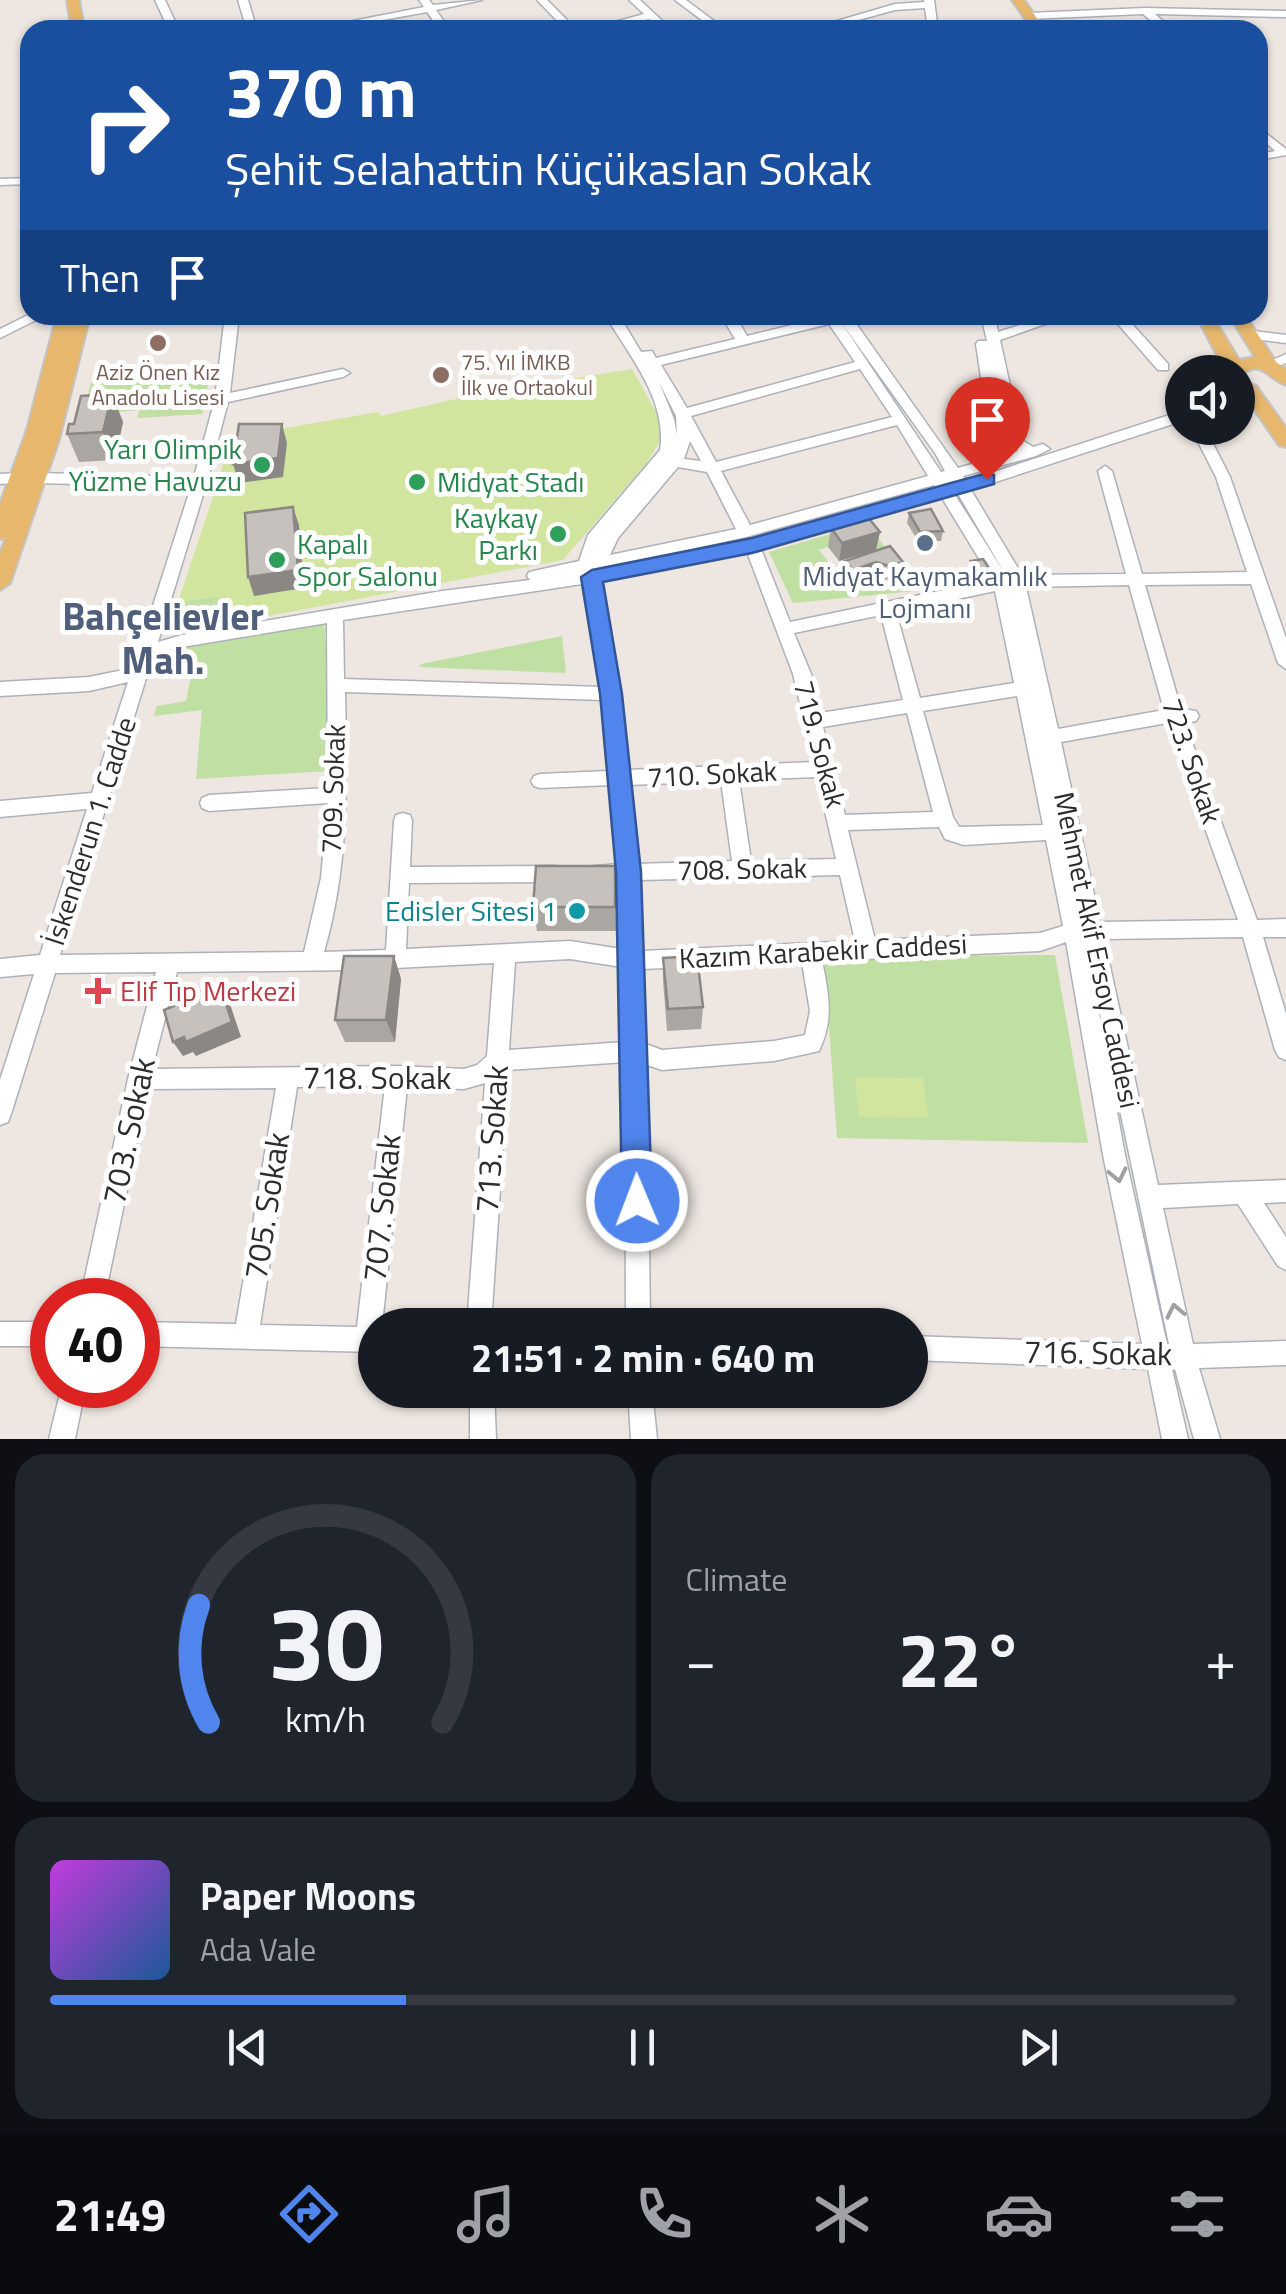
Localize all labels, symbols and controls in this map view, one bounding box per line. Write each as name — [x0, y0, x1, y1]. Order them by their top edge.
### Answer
text: 370 m — [225, 38, 417, 144]
icon: right — [60, 60, 190, 190]
text: Şehit Selahattin Küçükaslan Sokak — [225, 134, 872, 202]
text: Then — [60, 249, 140, 307]
icon: arrive — [160, 250, 215, 305]
marker: Aziz Önen Kız Anadolu Lisesi — [147, 332, 169, 354]
place label: 75. Yıl İMKB İlk ve Ortaokul — [461, 345, 593, 404]
place label: Aziz Önen Kız Anadolu Lisesi — [92, 355, 224, 414]
map controls — [1165, 355, 1255, 445]
button: sound — [1165, 355, 1255, 445]
marker: 75. Yıl İMKB İlk ve Ortaokul — [430, 364, 452, 386]
pin — [945, 377, 1030, 480]
icon: arrive — [960, 392, 1015, 447]
place label: Yarı Olimpik Yüzme Havuzu — [69, 427, 242, 502]
marker: Yarı Olimpik Yüzme Havuzu — [251, 454, 273, 476]
place label: Midyat Stadı — [437, 460, 584, 503]
marker: Midyat Stadı — [406, 471, 428, 493]
place label: Kaykay Parkı — [454, 496, 538, 571]
place label: Kapalı Spor Salonu — [297, 522, 438, 597]
marker: Kaykay Parkı — [547, 523, 569, 545]
marker: Midyat Kaymakamlık Lojmanı — [914, 532, 936, 554]
marker: Kapalı Spor Salonu — [266, 549, 288, 571]
place label: Midyat Kaymakamlık Lojmanı — [802, 554, 1048, 629]
district label: Bahçelievler Mah. — [62, 587, 264, 689]
street label: 719. Sokak — [783, 676, 858, 812]
street label: 723. Sokak — [1151, 692, 1234, 829]
street label: İskenderun 1. Cadde — [32, 711, 147, 951]
street label: 709. Sokak — [309, 723, 356, 855]
street label: 710. Sokak — [646, 749, 778, 798]
street label: Mehmet Akif Ersoy Caddesi — [1043, 788, 1152, 1112]
street label: 708. Sokak — [677, 846, 807, 891]
place label: Edisler Sitesi 1 — [385, 889, 557, 932]
marker: Edisler Sitesi 1 — [566, 900, 588, 922]
street label: Kazım Karabekir Caddesi — [678, 921, 968, 980]
place label: Elif Tıp Merkezi — [120, 969, 296, 1012]
marker: Elif Tıp Merkezi — [85, 978, 111, 1004]
street label: 703. Sokak — [89, 1053, 167, 1208]
street label: 718. Sokak — [303, 1053, 451, 1101]
street label: 713. Sokak — [462, 1063, 520, 1215]
street label: 705. Sokak — [231, 1129, 301, 1283]
street label: 707. Sokak — [349, 1132, 413, 1284]
position arrow — [585, 1149, 689, 1253]
one-way arrow — [1106, 1167, 1127, 1184]
speed limit sign: 40 — [30, 1278, 160, 1408]
one-way arrow — [1165, 1302, 1186, 1319]
street label: 716. Sokak — [1023, 1327, 1173, 1377]
text: 21:51 · 2 min · 640 m — [471, 1329, 815, 1387]
text: Climate — [686, 1555, 787, 1603]
text: 30 — [267, 1562, 383, 1720]
text: 22° — [898, 1602, 1024, 1716]
text: − — [686, 1618, 716, 1701]
text: + — [1205, 1618, 1236, 1701]
text: km/h — [285, 1691, 366, 1746]
text: Paper Moons — [200, 1867, 416, 1925]
text: Ada Vale — [200, 1925, 316, 1973]
icon: previous — [220, 2020, 275, 2075]
icon: pause — [615, 2020, 670, 2075]
icon: next — [1011, 2020, 1066, 2075]
icon: directions — [274, 2179, 344, 2249]
icon: music — [451, 2179, 521, 2249]
icon: phone — [629, 2179, 699, 2249]
icon: climate — [807, 2179, 877, 2249]
icon: car — [984, 2179, 1054, 2249]
icon: filters — [1162, 2179, 1232, 2249]
text: 21:49 — [54, 2180, 166, 2248]

